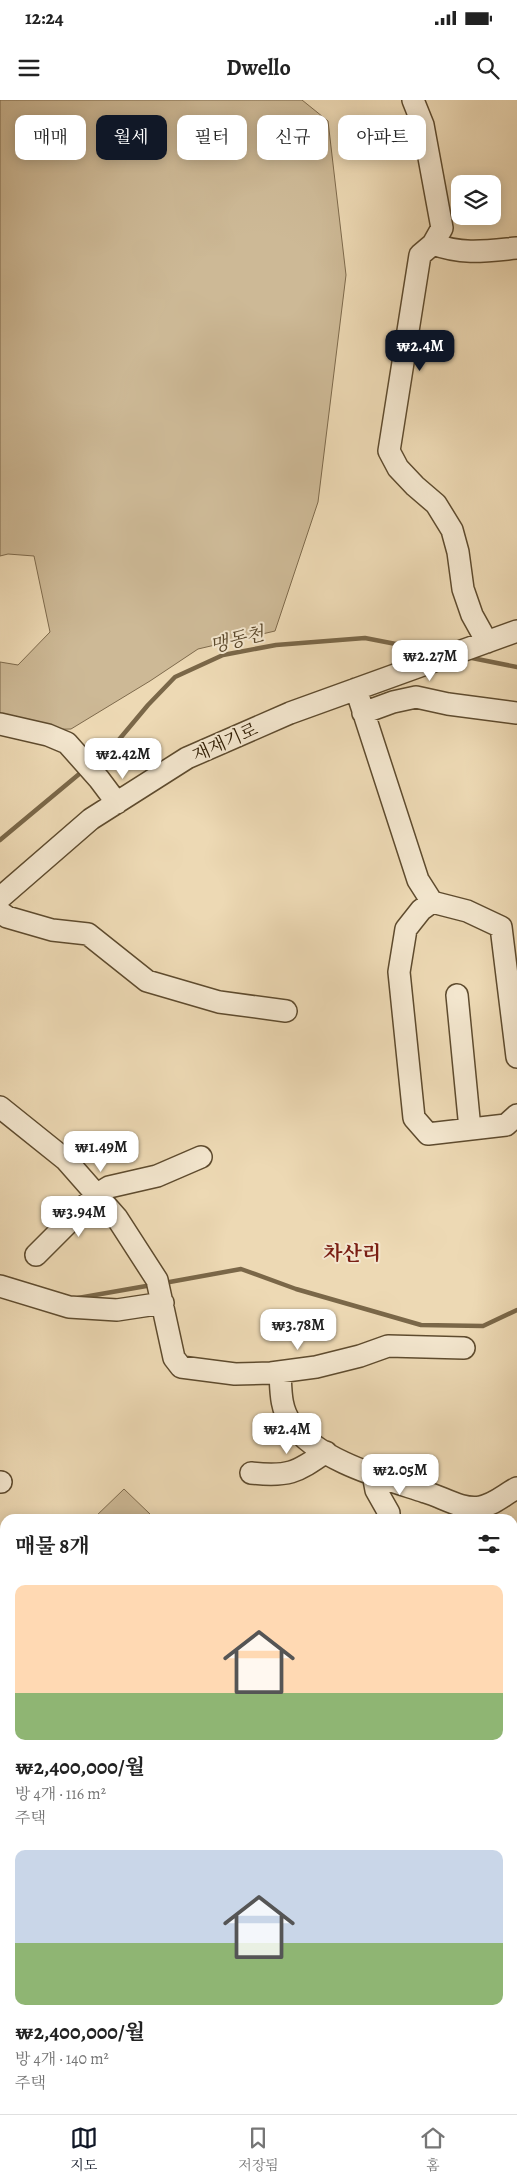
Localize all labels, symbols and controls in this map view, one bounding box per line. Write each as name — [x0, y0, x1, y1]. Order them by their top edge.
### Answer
text: 12:24 — [25, 5, 64, 31]
text: Dwello — [226, 53, 291, 83]
icon: menu — [15, 54, 43, 82]
icon: search — [474, 54, 502, 82]
chip: 매매 — [15, 115, 86, 160]
chip: 월세 — [96, 115, 167, 160]
chip: 필터 — [177, 115, 247, 160]
chip: 신규 — [257, 115, 328, 160]
chip: 아파트 — [338, 115, 426, 160]
map controls — [451, 175, 501, 225]
button: layers — [451, 175, 501, 225]
pin: ₩2.4M — [385, 330, 455, 372]
text: ₩2.4M — [396, 335, 444, 357]
water label: 맹동천 — [207, 620, 269, 659]
pin: ₩2.27M — [389, 640, 471, 682]
text: ₩2.27M — [403, 645, 457, 667]
street label: 재재기로 — [188, 717, 262, 767]
pin: ₩2.42M — [82, 738, 164, 780]
text: ₩2.42M — [95, 743, 151, 765]
pin: ₩1.49M — [60, 1130, 142, 1173]
text: ₩1.49M — [75, 1136, 127, 1158]
pin: ₩3.94M — [38, 1196, 120, 1238]
text: ₩3.94M — [52, 1201, 106, 1223]
district label: 차산리 — [323, 1240, 381, 1267]
pin: ₩3.78M — [257, 1308, 339, 1351]
text: ₩3.78M — [271, 1314, 325, 1336]
pin: ₩2.4M — [252, 1412, 322, 1455]
text: ₩2.4M — [263, 1418, 311, 1440]
pin: ₩2.05M — [359, 1454, 441, 1496]
text: ₩2.05M — [373, 1459, 427, 1481]
icon: filters — [475, 1530, 503, 1558]
text: 매물 8개 — [15, 1532, 90, 1560]
icon: home — [214, 1617, 304, 1707]
text: ₩2,400,000/월 — [15, 1753, 145, 1781]
text: 방 4개 · 116 m² — [15, 1783, 106, 1805]
text: 주택 — [15, 1807, 46, 1829]
icon: home — [214, 1882, 304, 1972]
text: ₩2,400,000/월 — [15, 2018, 145, 2046]
text: 방 4개 · 140 m² — [15, 2048, 109, 2070]
text: 주택 — [15, 2072, 46, 2094]
tab: 지도 — [70, 2124, 98, 2175]
tab: 저장됨 — [238, 2124, 279, 2175]
tab: 홈 — [419, 2124, 447, 2175]

